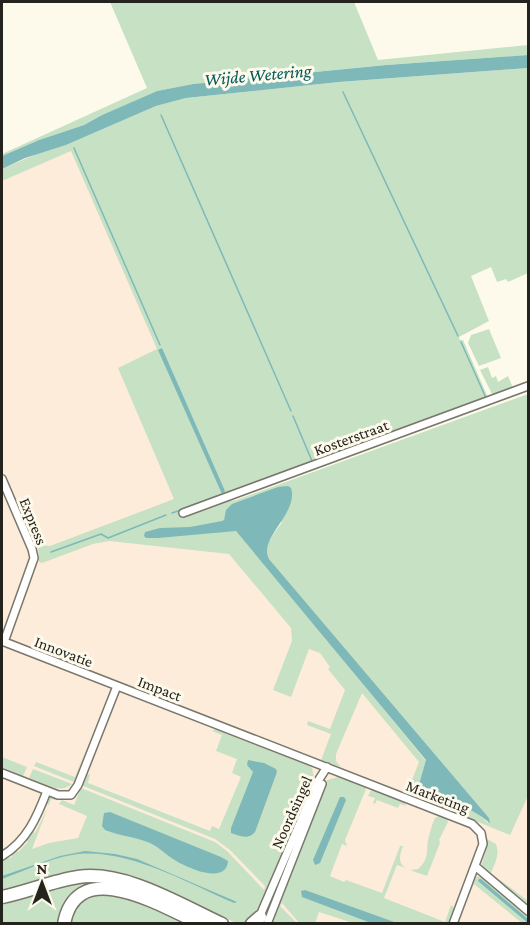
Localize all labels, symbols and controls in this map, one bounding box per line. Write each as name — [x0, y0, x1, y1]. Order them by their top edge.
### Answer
water label: Wijde Wetering — [204, 60, 313, 91]
street label: Kosterstraat — [312, 416, 391, 459]
street label: Express — [16, 495, 51, 548]
street label: Innovatie — [32, 633, 95, 670]
street label: Impact — [135, 672, 185, 706]
street label: Noordsingel — [268, 773, 316, 852]
street label: Marketing — [403, 777, 472, 817]
north arrow — [12, 853, 72, 913]
text: N — [37, 860, 48, 877]

